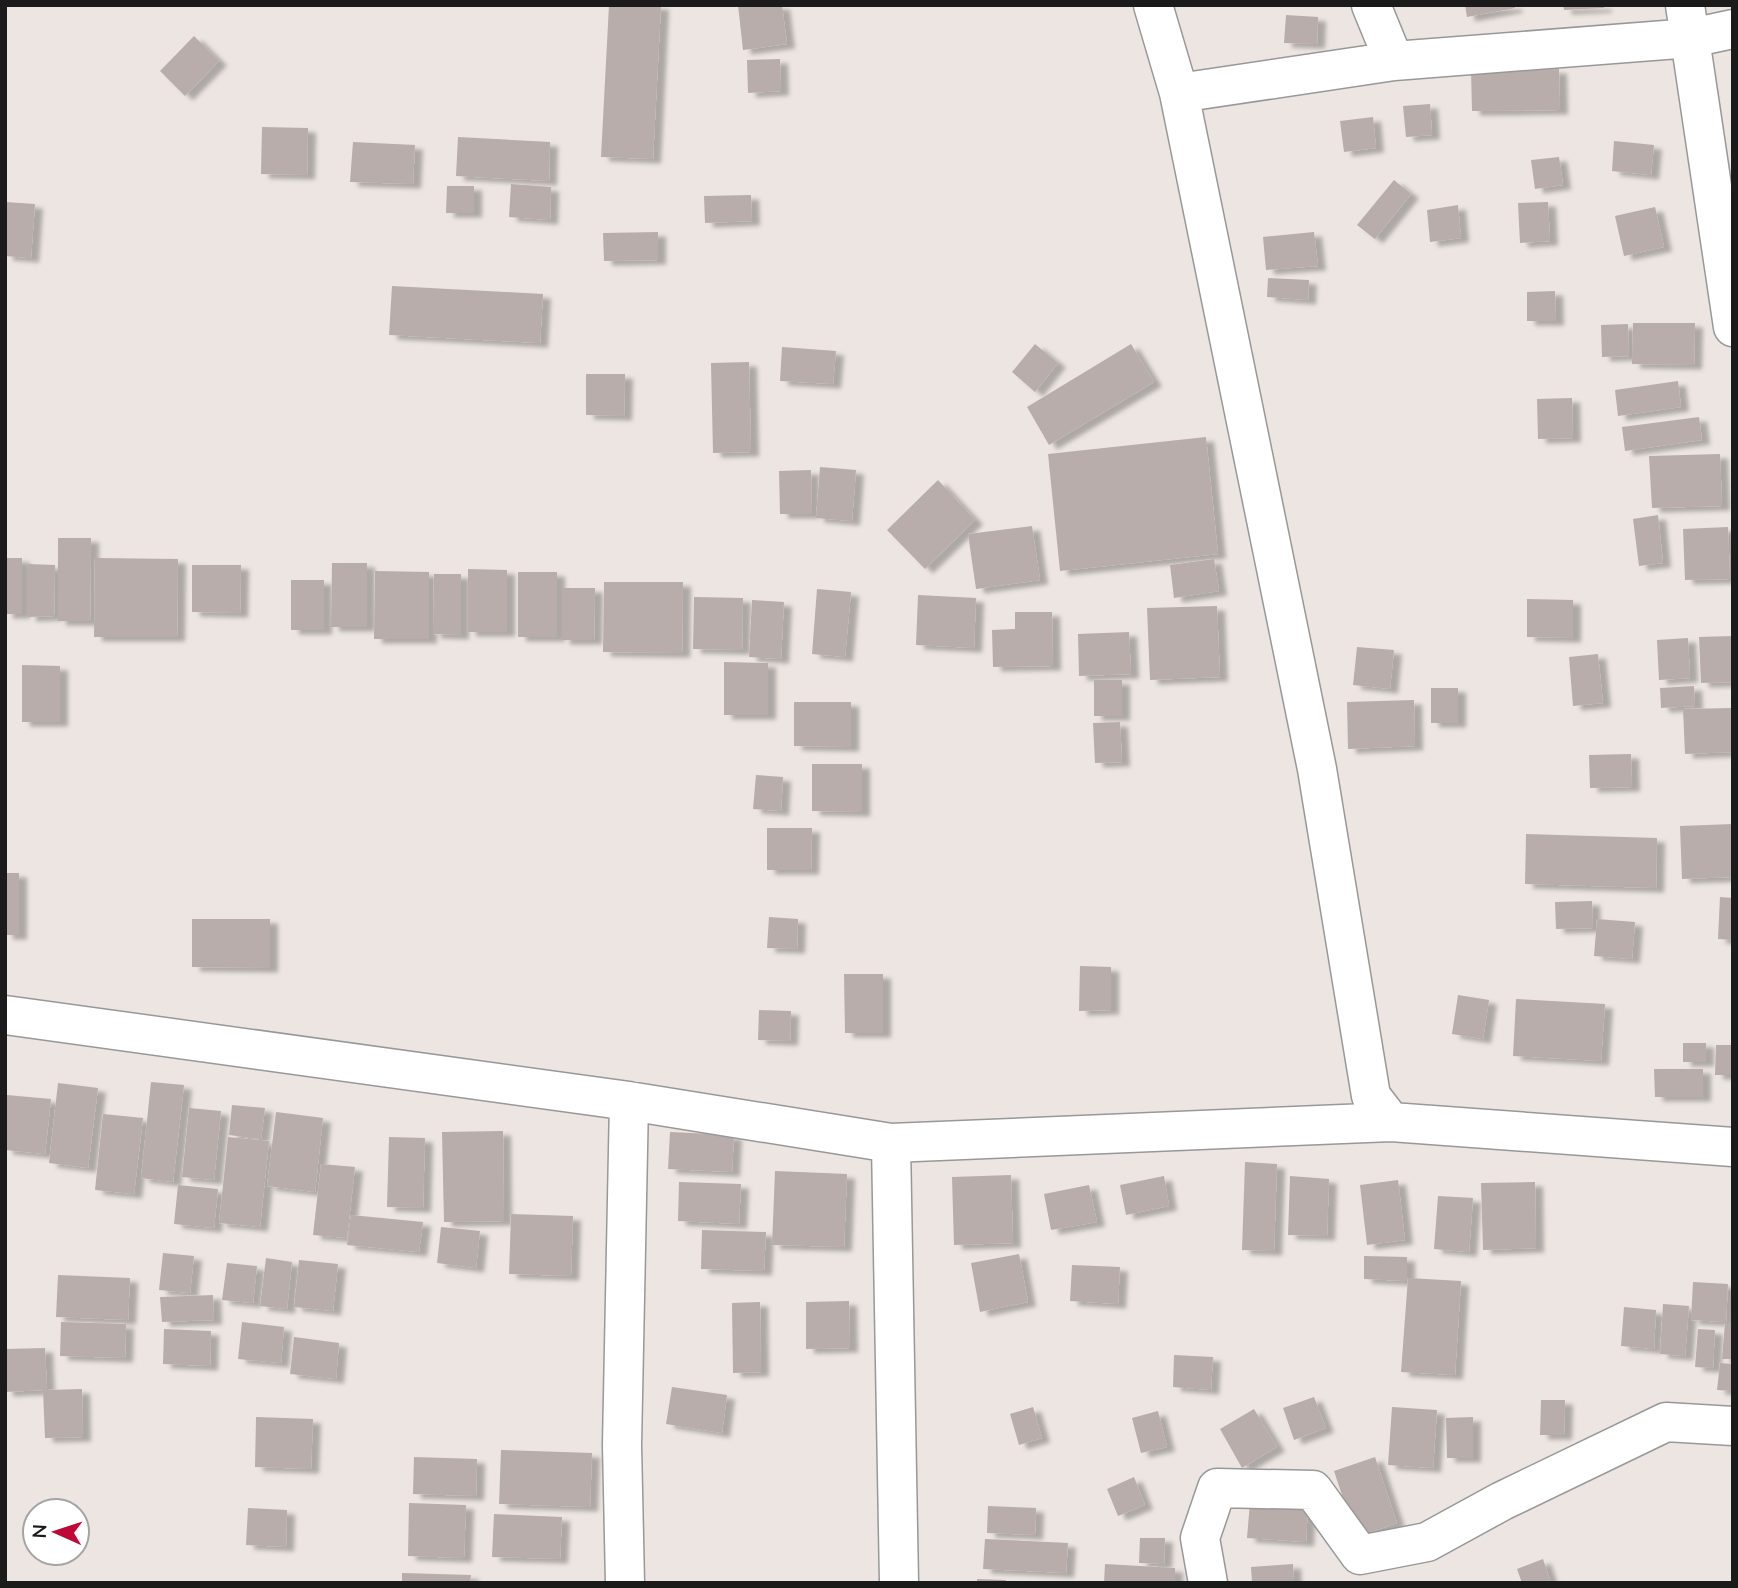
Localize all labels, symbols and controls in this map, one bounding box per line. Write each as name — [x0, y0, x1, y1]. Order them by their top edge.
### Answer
north arrow — [21, 1497, 91, 1567]
text: N — [27, 1523, 51, 1539]

